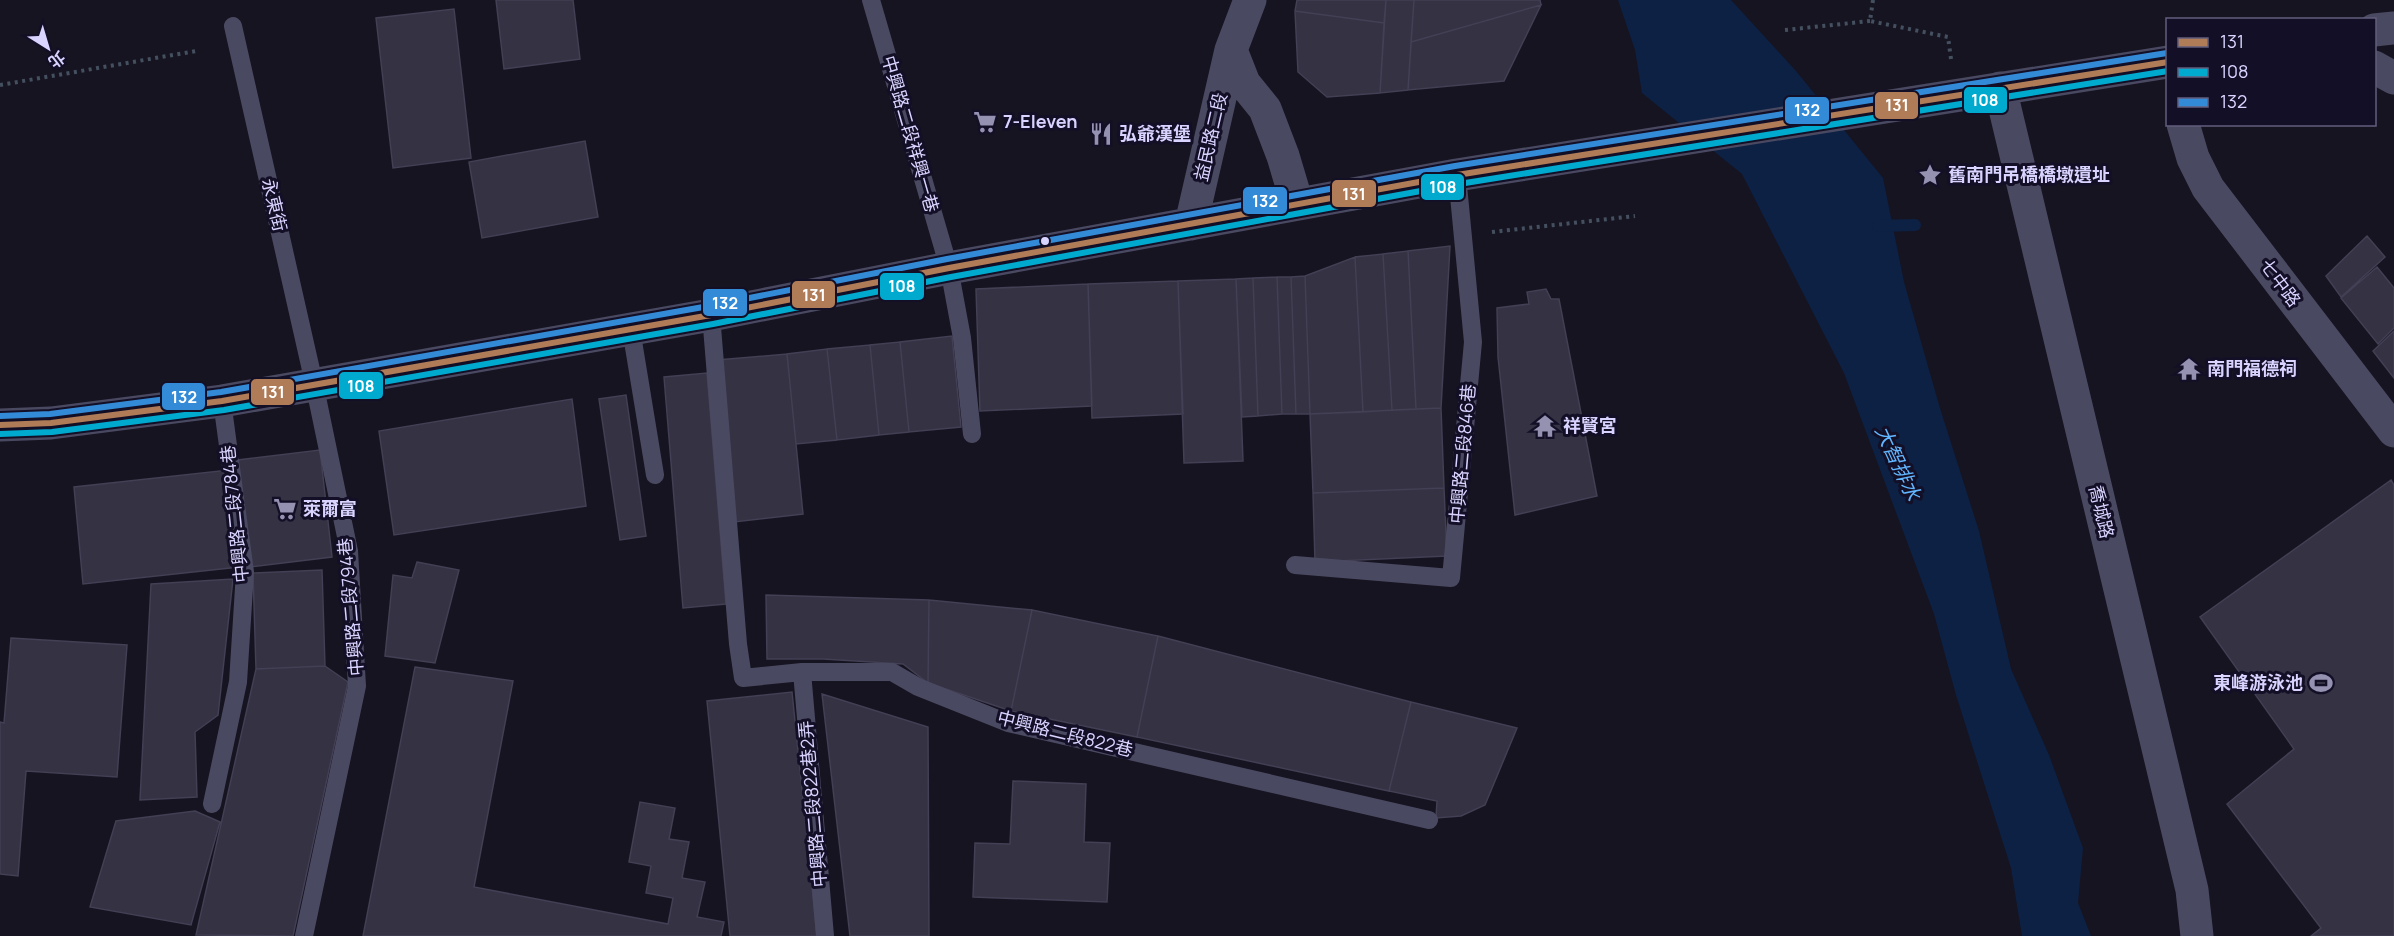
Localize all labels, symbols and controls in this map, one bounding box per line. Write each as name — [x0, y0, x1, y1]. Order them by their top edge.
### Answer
north arrow — [18, 18, 78, 78]
legend — [2166, 18, 2376, 126]
text: 131 — [2220, 29, 2244, 53]
text: 北 — [44, 46, 70, 74]
street label: 中興路二段祥興一巷 — [877, 53, 945, 215]
text: 108 — [2220, 59, 2248, 83]
line badge: 108 — [1963, 86, 2008, 114]
text: 108 — [1971, 89, 1999, 111]
text: 132 — [2220, 89, 2247, 113]
street label: 益民路二段 — [1188, 90, 1232, 183]
line badge: 131 — [1874, 91, 1919, 120]
text: 131 — [1885, 94, 1909, 116]
line badge: 132 — [1784, 96, 1830, 125]
text: 132 — [1794, 99, 1820, 121]
supermarket icon: 7-Eleven — [972, 109, 998, 135]
place label: 7-Eleven — [1003, 109, 1078, 133]
restaurant icon: 弘爺漢堡 — [1088, 121, 1114, 147]
place label: 弘爺漢堡 — [1119, 121, 1191, 145]
place icon: 舊南門吊橋橋墩遺址 — [1917, 162, 1943, 188]
place label: 舊南門吊橋橋墩遺址 — [1948, 162, 2110, 186]
line badge: 108 — [1420, 173, 1465, 201]
street label: 永東街 — [257, 176, 293, 234]
text: 108 — [1429, 176, 1457, 198]
line badge: 131 — [1331, 179, 1377, 208]
text: 131 — [1342, 183, 1366, 205]
line badge: 132 — [1242, 186, 1288, 215]
text: 132 — [1252, 190, 1278, 212]
unlabelled marker — [1039, 235, 1051, 247]
street label: 七中路 — [2255, 254, 2307, 311]
line badge: 108 — [879, 272, 925, 301]
text: 108 — [888, 275, 916, 297]
line badge: 131 — [791, 280, 836, 309]
text: 131 — [802, 284, 826, 306]
line badge: 132 — [702, 288, 748, 317]
text: 132 — [712, 292, 738, 314]
temple icon: 南門福德祠 — [2176, 356, 2202, 382]
place label: 南門福德祠 — [2207, 356, 2297, 380]
line badge: 108 — [338, 371, 384, 400]
text: 108 — [347, 375, 375, 397]
line badge: 131 — [250, 378, 295, 406]
text: 131 — [261, 381, 285, 403]
line badge: 132 — [161, 382, 206, 411]
street label: 中興路二段846巷 — [1444, 383, 1480, 525]
text: 132 — [171, 386, 197, 408]
temple icon: 祥賢宮 — [1532, 413, 1558, 439]
place label: 祥賢宮 — [1563, 413, 1617, 437]
water label: 大智排水 — [1869, 421, 1928, 506]
street label: 中興路二段784巷 — [215, 444, 253, 584]
street label: 喬城路 — [2084, 483, 2120, 541]
supermarket icon: 萊爾富 — [272, 496, 298, 522]
place label: 萊爾富 — [303, 496, 357, 520]
street label: 中興路二段794巷 — [332, 537, 368, 677]
place label: 東峰游泳池 — [2213, 670, 2303, 694]
sports icon: 東峰游泳池 — [2308, 670, 2334, 696]
street label: 中興路二段822巷 — [995, 705, 1136, 761]
street label: 中興路二段822巷2弄 — [793, 720, 831, 888]

